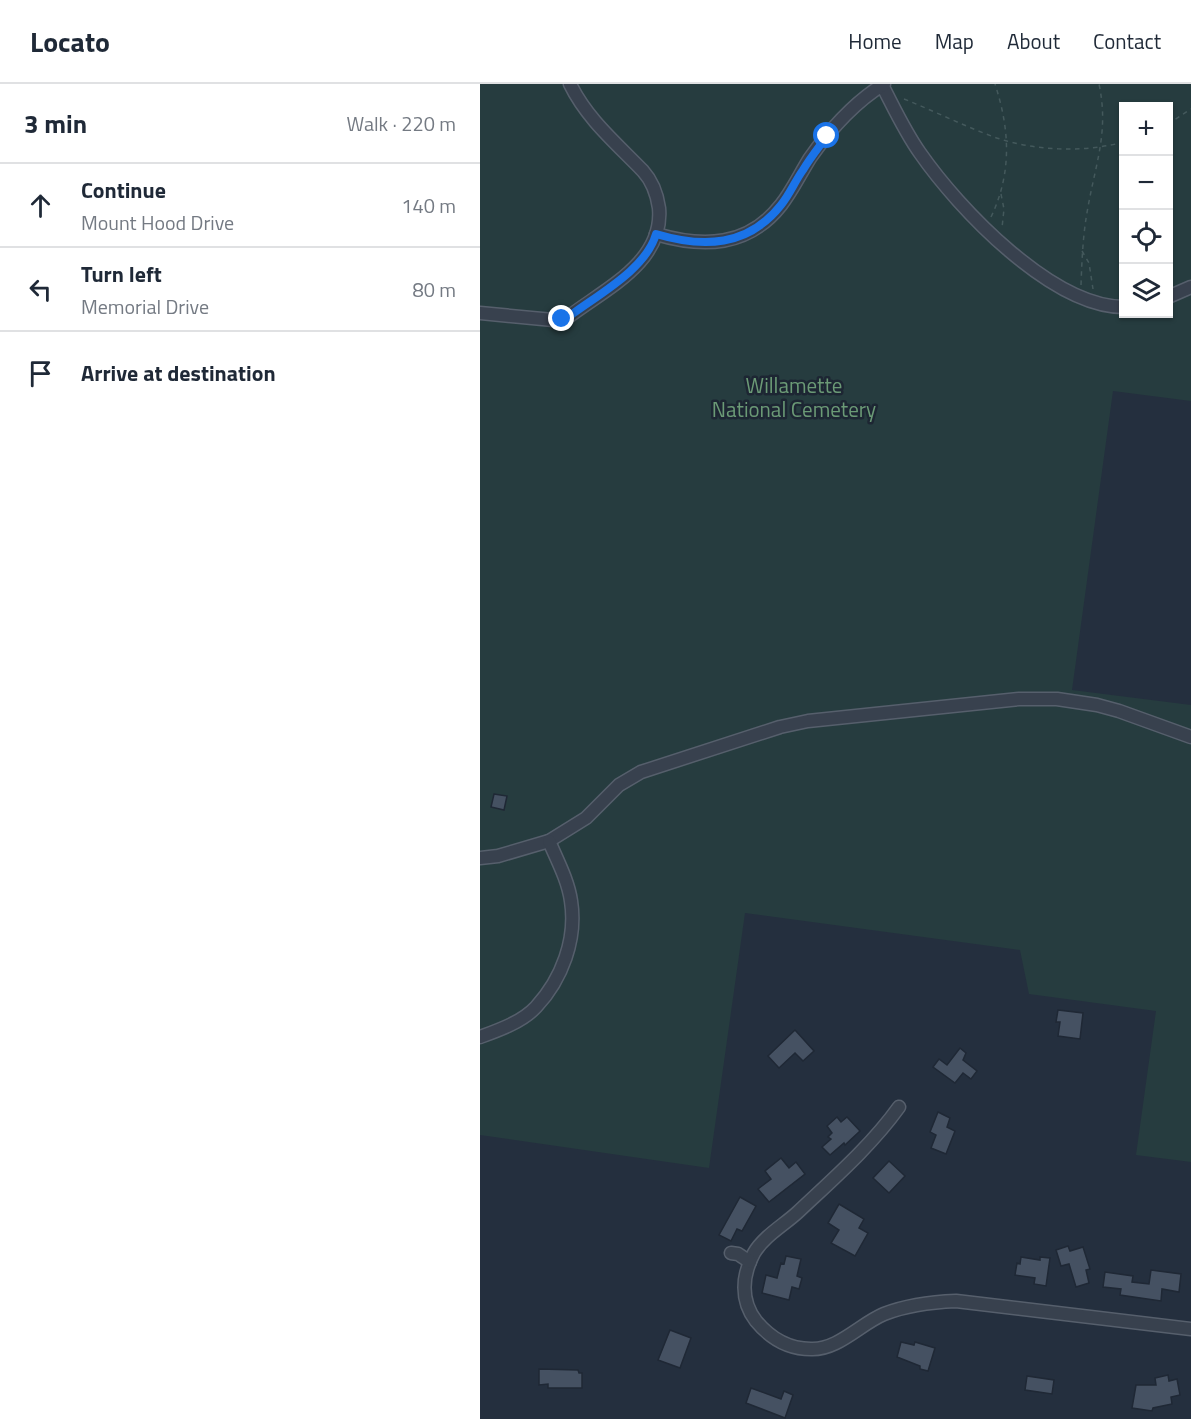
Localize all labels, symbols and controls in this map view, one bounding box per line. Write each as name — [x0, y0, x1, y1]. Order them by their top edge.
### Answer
text: Locato — [30, 20, 110, 63]
text: Home — [848, 25, 902, 57]
text: Map — [935, 25, 974, 57]
text: About — [1007, 25, 1060, 57]
text: Contact — [1093, 25, 1161, 57]
map controls — [1119, 102, 1173, 318]
button: + — [1119, 102, 1173, 156]
text: 3 min — [24, 104, 87, 143]
text: Walk · 220 m — [347, 108, 456, 139]
route start — [813, 122, 839, 148]
button: − — [1119, 156, 1173, 210]
text: Continue — [81, 173, 166, 207]
icon: ahead — [24, 189, 57, 222]
text: 140 m — [401, 190, 456, 221]
text: Mount Hood Drive — [81, 207, 234, 238]
button: locate — [1119, 210, 1173, 264]
text: Turn left — [81, 257, 162, 291]
button: layers — [1119, 264, 1173, 318]
icon: left — [24, 273, 57, 306]
text: 80 m — [412, 274, 456, 305]
text: Memorial Drive — [81, 291, 209, 322]
route end — [548, 305, 574, 331]
text: Arrive at destination — [81, 356, 276, 390]
icon: arrive — [24, 357, 57, 390]
park label: Willamette National Cemetery — [712, 369, 876, 425]

